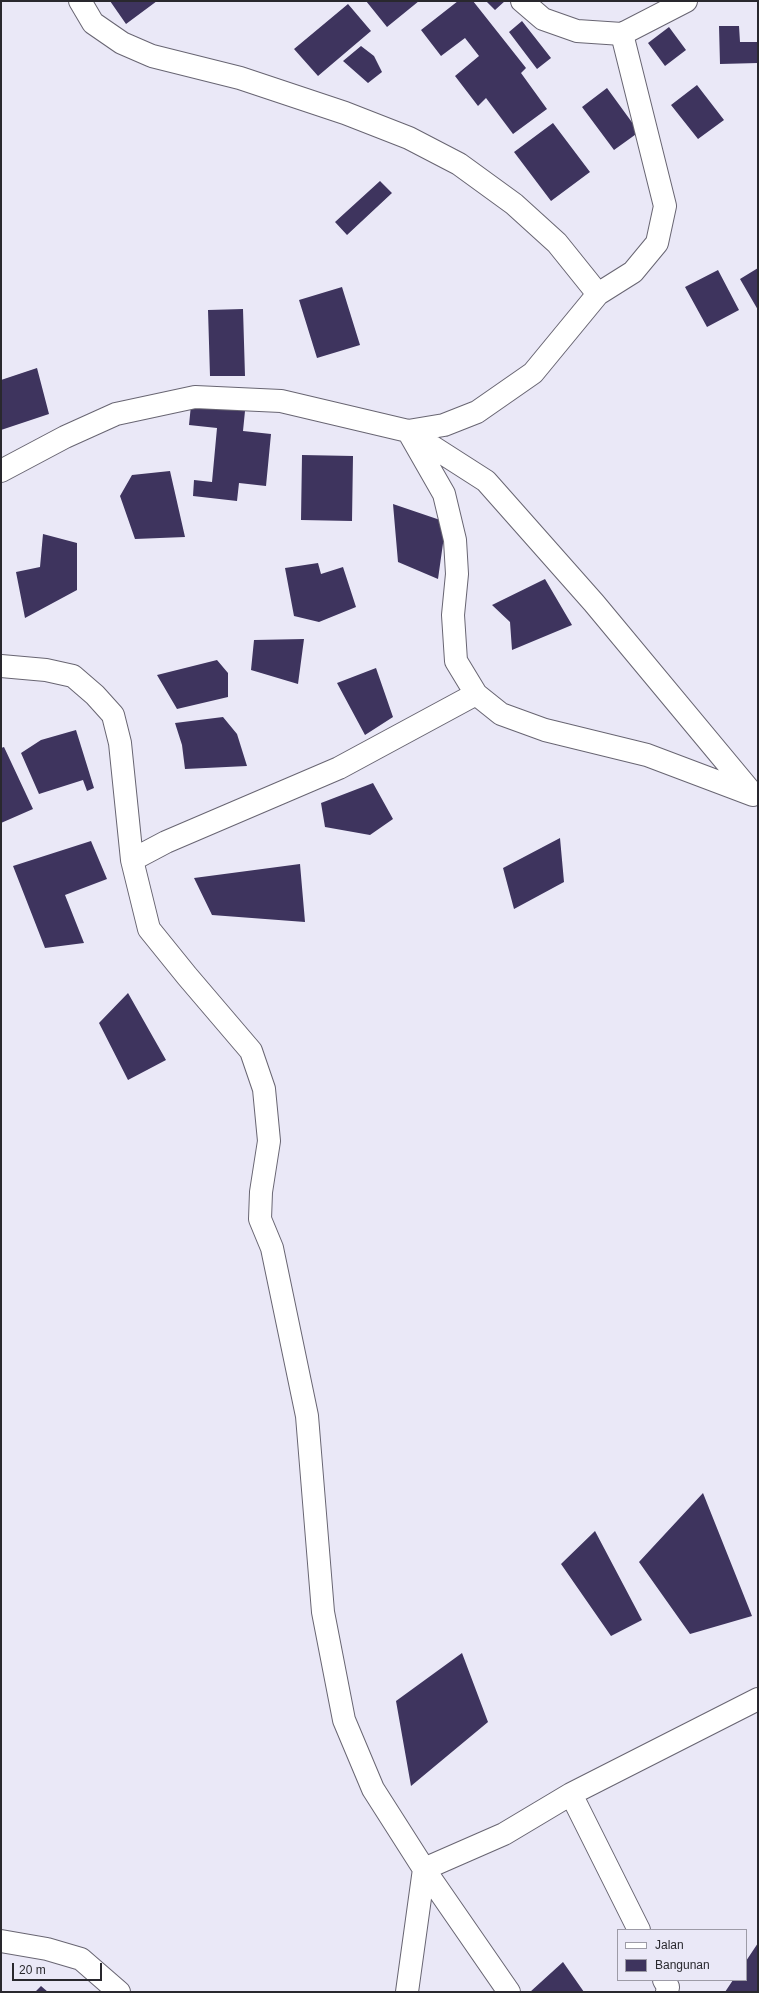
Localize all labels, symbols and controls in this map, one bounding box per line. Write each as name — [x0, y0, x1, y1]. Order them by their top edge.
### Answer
legend — [617, 1929, 747, 1981]
text: Jalan — [655, 1938, 684, 1952]
scale bar — [14, 1955, 104, 1981]
text: Bangunan — [655, 1958, 710, 1972]
text: 20 m — [19, 1963, 46, 1977]

